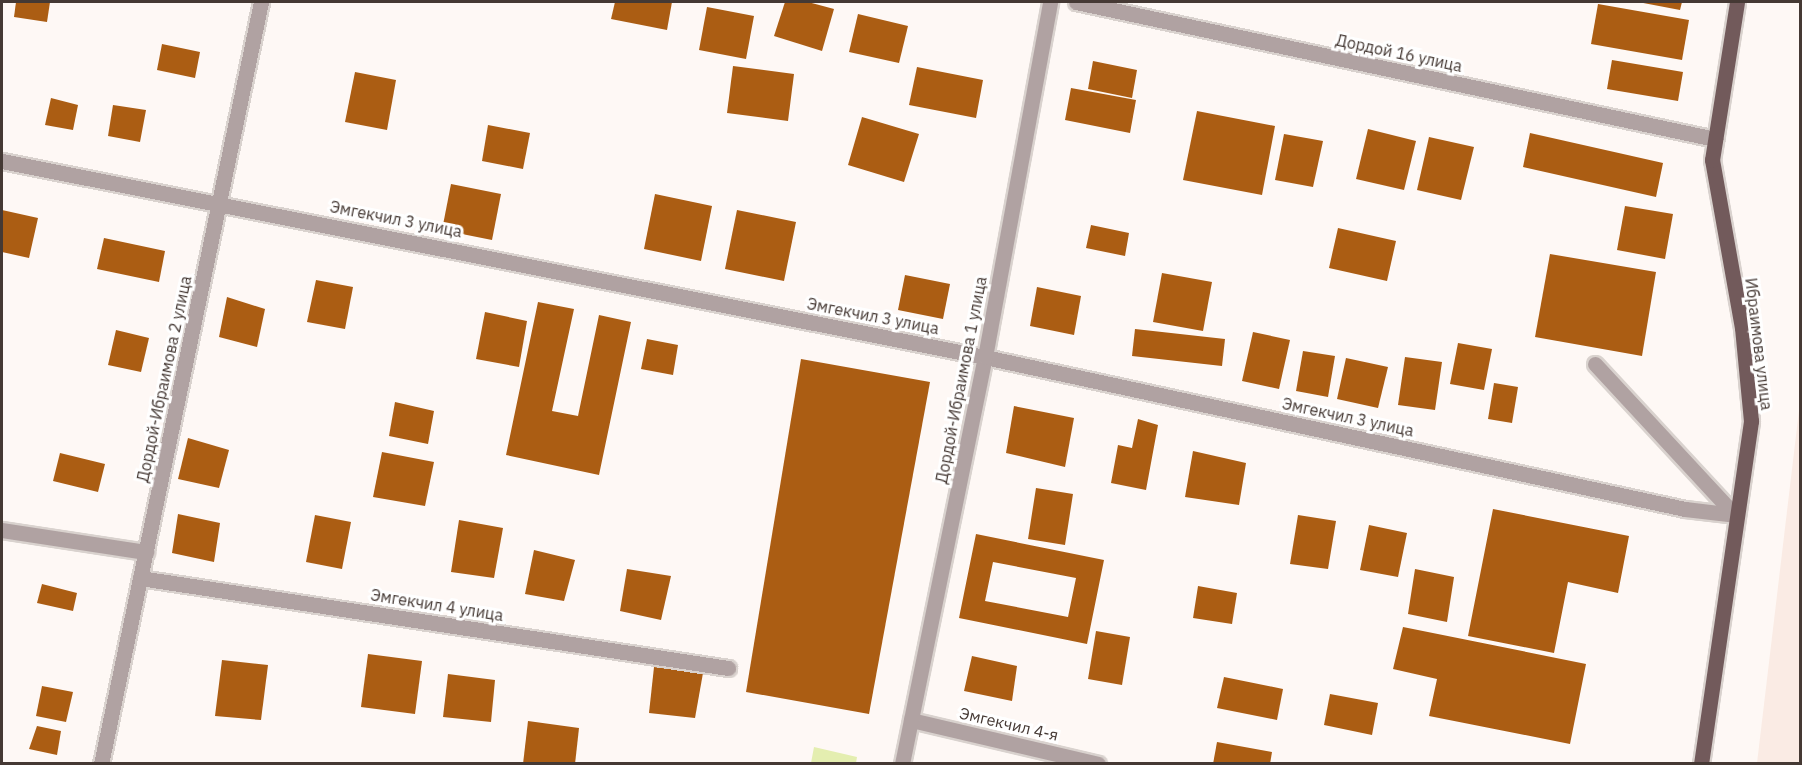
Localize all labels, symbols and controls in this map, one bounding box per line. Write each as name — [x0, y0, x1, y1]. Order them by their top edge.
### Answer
street label: Дордой 16 улица — [1334, 30, 1464, 76]
street label: Эмгекчил 3 улица — [328, 197, 464, 241]
street label: Дордой-Ибраимова 2 улица — [133, 274, 195, 484]
street label: Дордой-Ибраимова 1 улица — [931, 275, 991, 485]
street label: Ибраимова улица — [1741, 277, 1777, 411]
street label: Эмгекчил 3 улица — [805, 294, 941, 338]
street label: Эмгекчил 3 улица — [1280, 394, 1416, 440]
street label: Эмгекчил 4 улица — [369, 585, 505, 625]
street label: Эмгекчил 4-я — [958, 703, 1060, 745]

